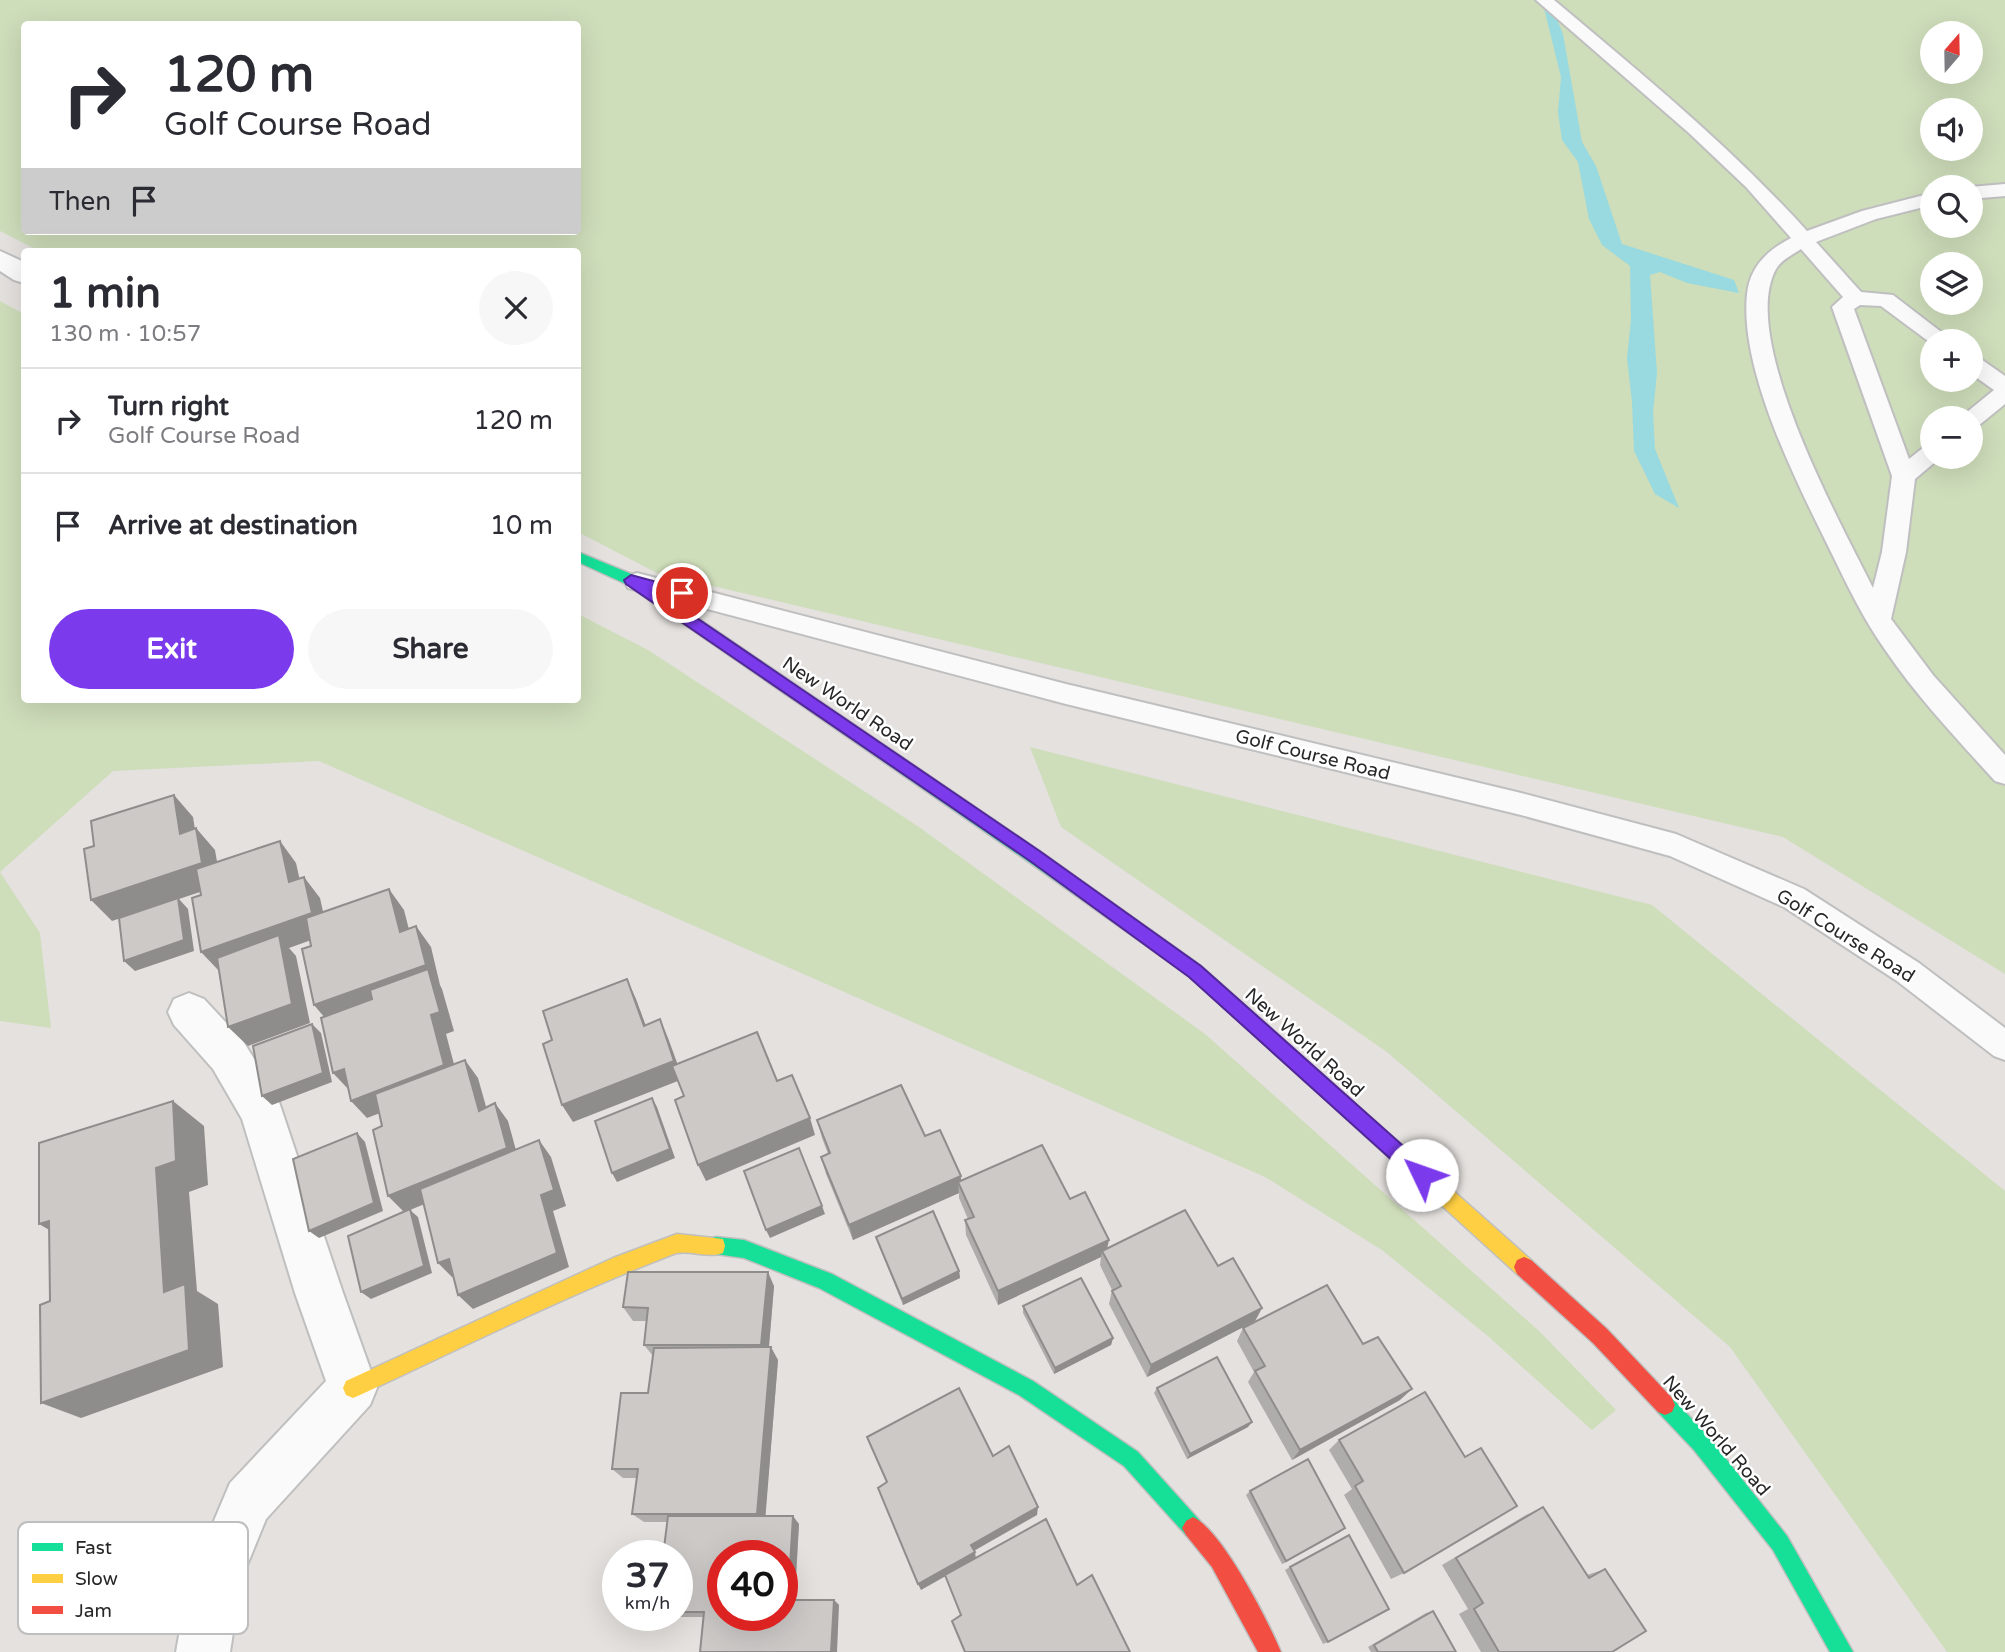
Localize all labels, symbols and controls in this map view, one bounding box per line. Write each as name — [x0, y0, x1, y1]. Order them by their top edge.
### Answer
north arrow — [1920, 21, 1983, 84]
map controls — [1920, 21, 1983, 469]
text: 120 m — [164, 46, 314, 105]
icon: right — [49, 49, 140, 140]
button: sound — [1920, 98, 1983, 161]
text: Golf Course Road — [164, 106, 431, 144]
button: search — [1920, 175, 1983, 238]
icon: arrive — [125, 182, 163, 220]
text: Then — [49, 186, 111, 217]
button: layers — [1920, 252, 1983, 315]
text: 1 min — [49, 268, 161, 319]
button: close — [479, 271, 553, 345]
text: 130 m · 10:57 — [49, 320, 201, 348]
button: + — [1920, 329, 1983, 392]
text: Turn right — [108, 391, 229, 422]
icon: right — [49, 402, 87, 440]
text: 120 m — [473, 405, 553, 436]
button: − — [1920, 406, 1983, 469]
text: Golf Course Road — [108, 422, 300, 450]
icon: arrive — [49, 507, 87, 545]
text: Arrive at destination — [108, 510, 358, 541]
text: 10 m — [490, 510, 553, 541]
pin — [652, 563, 712, 623]
icon: arrive — [663, 574, 701, 612]
button: Exit — [49, 609, 294, 689]
button: Share — [308, 609, 553, 689]
street label: New World Road — [778, 652, 917, 756]
street label: Golf Course Road — [1233, 725, 1392, 785]
street label: Golf Course Road — [1772, 884, 1919, 987]
street label: New World Road — [1240, 984, 1368, 1102]
position arrow — [1385, 1138, 1459, 1212]
street label: New World Road — [1658, 1371, 1774, 1500]
legend — [18, 1522, 248, 1634]
text: Fast — [75, 1537, 112, 1559]
speed limit sign: 40 — [707, 1540, 798, 1631]
text: 37 — [626, 1555, 669, 1597]
text: Slow — [75, 1568, 118, 1590]
text: km/h — [625, 1592, 670, 1614]
text: Jam — [75, 1600, 112, 1622]

